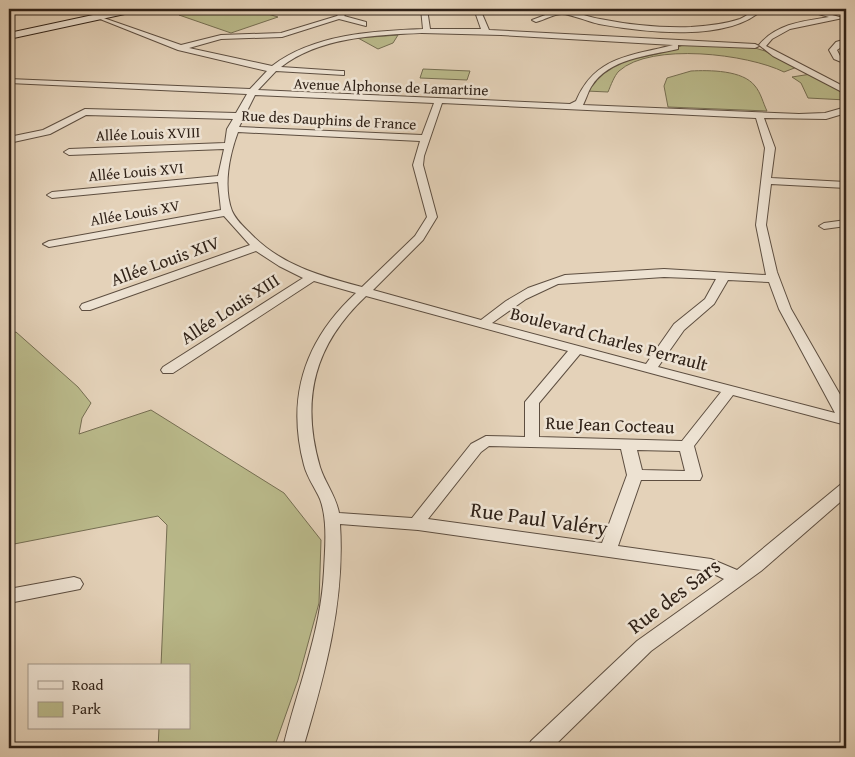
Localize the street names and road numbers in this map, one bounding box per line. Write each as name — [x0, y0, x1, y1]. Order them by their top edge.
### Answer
street label: Avenue Alphonse de Lamartine — [293, 73, 489, 100]
street label: Rue des Dauphins de France — [241, 104, 417, 135]
street label: Allée Louis XVIII — [95, 121, 201, 146]
street label: Allée Louis XVI — [88, 157, 184, 186]
street label: Allée Louis XV — [88, 194, 182, 231]
street label: Allée Louis XIV — [107, 228, 223, 293]
street label: Allée Louis XIII — [175, 266, 285, 351]
street label: Boulevard Charles Perrault — [507, 299, 711, 378]
street label: Rue Jean Cocteau — [545, 409, 675, 440]
street label: Rue Paul Valéry — [468, 494, 610, 544]
street label: Rue des Sars — [621, 550, 727, 641]

